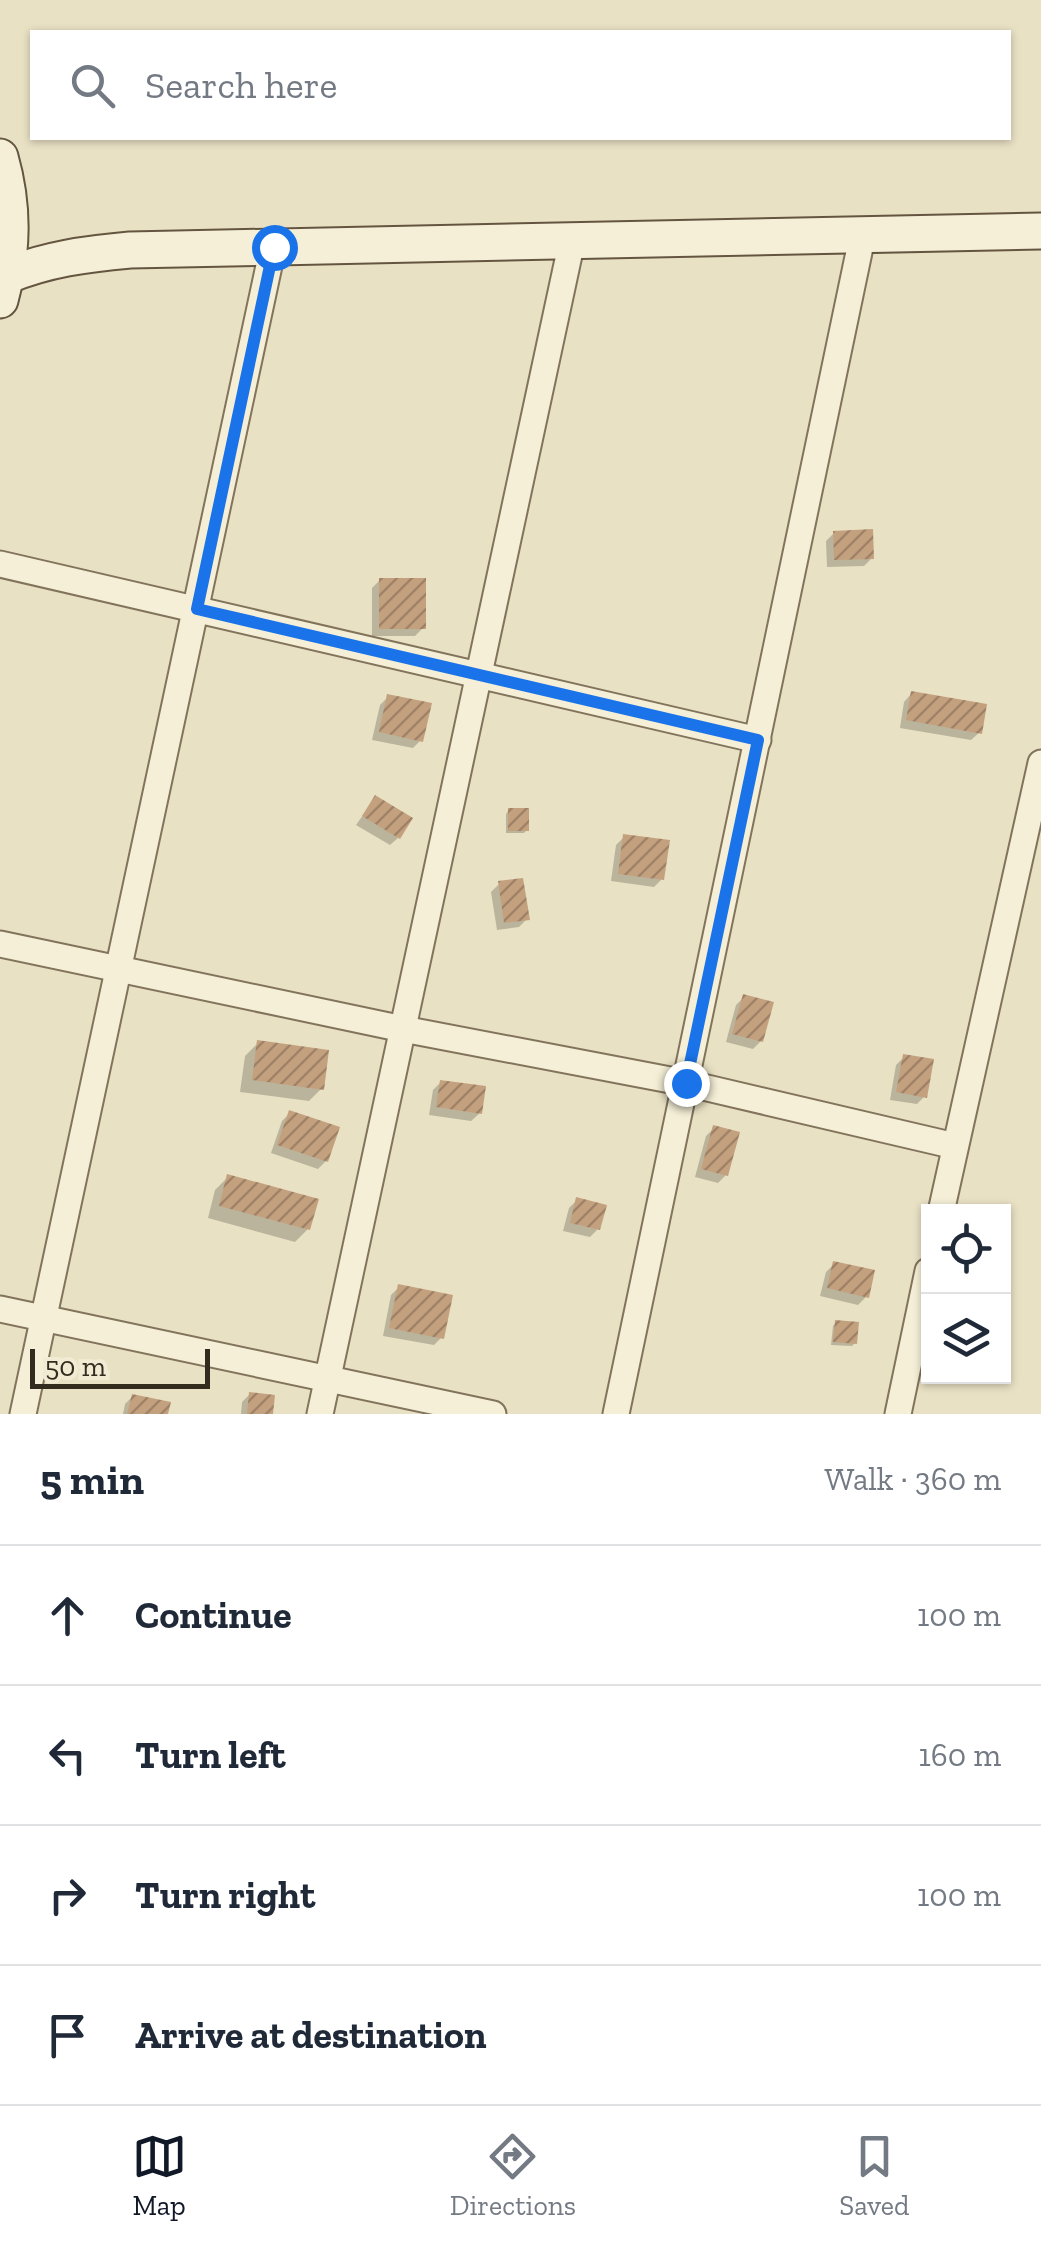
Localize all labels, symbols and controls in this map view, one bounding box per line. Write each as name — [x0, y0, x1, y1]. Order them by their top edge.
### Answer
search box — [30, 30, 1011, 140]
icon: search — [65, 58, 120, 113]
text: Search here — [145, 62, 337, 108]
route start — [252, 225, 298, 271]
route end — [664, 1061, 710, 1107]
map controls — [921, 1204, 1011, 1384]
button: locate — [921, 1204, 1011, 1294]
button: layers — [921, 1294, 1011, 1384]
scale bar — [30, 1344, 210, 1388]
text: 50 m — [45, 1350, 106, 1383]
text: 5 min — [40, 1454, 144, 1505]
text: Walk · 360 m — [824, 1460, 1001, 1498]
icon: ahead — [40, 1588, 95, 1643]
text: Continue — [135, 1592, 292, 1638]
text: 100 m — [917, 1596, 1001, 1634]
icon: left — [40, 1728, 95, 1783]
text: Turn left — [135, 1732, 286, 1778]
text: 160 m — [918, 1736, 1001, 1774]
icon: right — [40, 1868, 95, 1923]
text: Turn right — [135, 1872, 315, 1918]
text: 100 m — [917, 1876, 1001, 1914]
icon: arrive — [40, 2008, 95, 2063]
text: Arrive at destination — [135, 2012, 486, 2058]
tab: Map — [132, 2129, 187, 2222]
tab: Directions — [450, 2129, 576, 2222]
tab: Saved — [839, 2129, 909, 2222]

